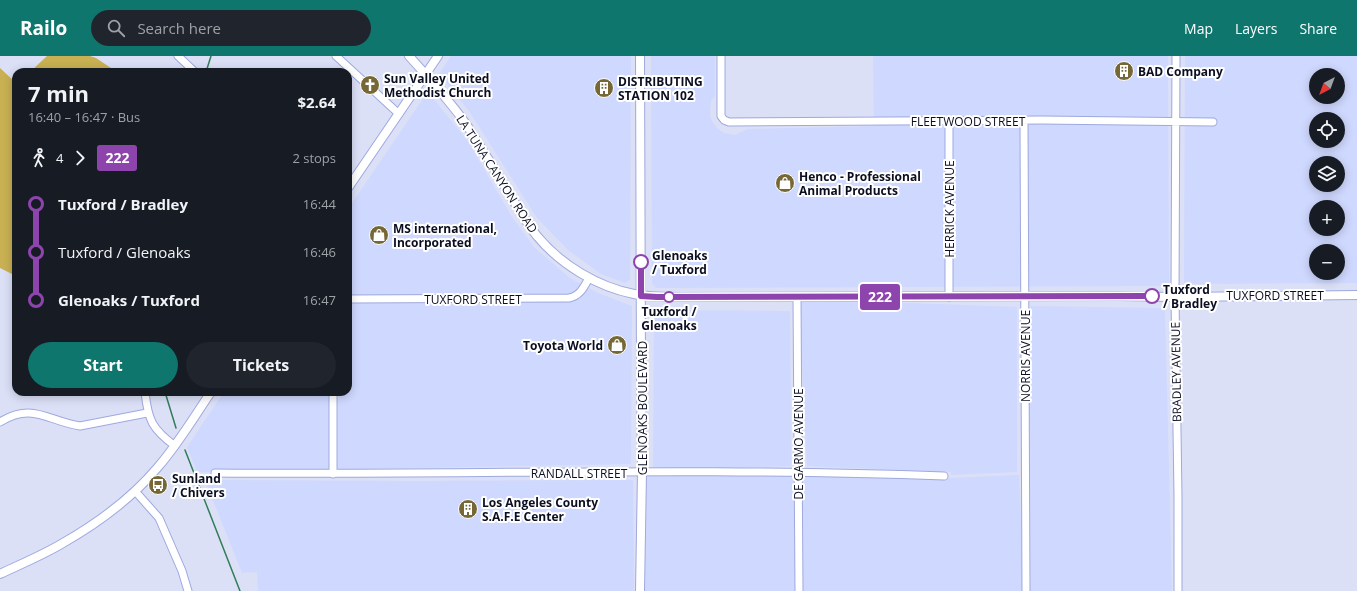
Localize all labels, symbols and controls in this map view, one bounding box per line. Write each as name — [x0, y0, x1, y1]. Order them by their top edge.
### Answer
search box — [91, 10, 371, 46]
text: Railo — [20, 15, 67, 41]
icon: search — [105, 17, 127, 39]
text: Search here — [137, 18, 221, 38]
text: Map — [1184, 19, 1213, 38]
text: Layers — [1235, 19, 1277, 38]
text: Share — [1299, 19, 1337, 38]
building icon: BAD Company — [1113, 60, 1135, 82]
place label: BAD Company — [1138, 63, 1223, 80]
north arrow — [1309, 68, 1345, 104]
map controls — [1309, 68, 1345, 280]
place label: Sun Valley United Methodist Church — [384, 70, 491, 101]
place label: DISTRIBUTING STATION 102 — [618, 73, 703, 104]
church icon: Sun Valley United Methodist Church — [359, 74, 381, 96]
building icon: DISTRIBUTING STATION 102 — [593, 77, 615, 99]
text: 7 min — [28, 78, 89, 108]
text: $2.64 — [297, 92, 336, 112]
text: 16:40 – 16:47 · Bus — [28, 108, 140, 126]
street label: LA TUNA CANYON ROAD — [452, 112, 542, 236]
button: locate — [1309, 112, 1345, 148]
street label: FLEETWOOD STREET — [911, 113, 1026, 130]
icon: walk — [28, 147, 50, 169]
icon: forward — [69, 147, 91, 169]
text: 222 — [105, 148, 129, 167]
text: 4 — [56, 149, 63, 167]
text: 2 stops — [292, 149, 336, 167]
button: layers — [1309, 156, 1345, 192]
street label: HERRICK AVENUE — [941, 160, 958, 258]
place label: Henco - Professional Animal Products — [799, 168, 921, 199]
shop icon: Henco - Professional Animal Products — [774, 172, 796, 194]
text: Tuxford / Bradley — [58, 194, 188, 214]
text: 16:44 — [303, 195, 336, 213]
button: + — [1309, 200, 1345, 236]
place label: MS international, Incorporated — [393, 220, 497, 251]
shop icon: MS international, Incorporated — [368, 224, 390, 246]
text: Tuxford / Glenoaks — [58, 242, 191, 262]
text: 16:46 — [303, 243, 336, 261]
button: − — [1309, 244, 1345, 280]
place label: Glenoaks / Tuxford — [652, 247, 707, 278]
marker: Glenoaks / Tuxford — [633, 254, 649, 270]
place label: Tuxford / Bradley — [1163, 281, 1217, 312]
line badge: 222 — [857, 284, 903, 310]
text: 222 — [868, 287, 892, 306]
street label: TUXFORD STREET — [1226, 287, 1324, 304]
marker: Tuxford / Bradley — [1144, 288, 1160, 304]
text: Glenoaks / Tuxford — [58, 290, 200, 310]
text: 16:47 — [303, 291, 336, 309]
street label: TUXFORD STREET — [424, 291, 522, 308]
marker: Tuxford / Glenoaks — [663, 291, 675, 303]
place label: Tuxford / Glenoaks — [641, 303, 697, 334]
street label: NORRIS AVENUE — [1017, 310, 1034, 402]
street label: BRADLEY AVENUE — [1167, 322, 1185, 422]
shop icon: Toyota World — [606, 334, 628, 356]
place label: Toyota World — [523, 337, 603, 354]
street label: GLENOAKS BOULEVARD — [634, 341, 651, 475]
button: Start — [28, 342, 178, 388]
button: Tickets — [186, 342, 336, 388]
street label: DE GARMO AVENUE — [790, 388, 807, 500]
street label: RANDALL STREET — [531, 465, 628, 482]
place label: Sunland / Chivers — [172, 470, 225, 501]
bus stop icon: Sunland / Chivers — [147, 474, 169, 496]
place label: Los Angeles County S.A.F.E Center — [482, 494, 598, 525]
building icon: Los Angeles County S.A.F.E Center — [457, 498, 479, 520]

